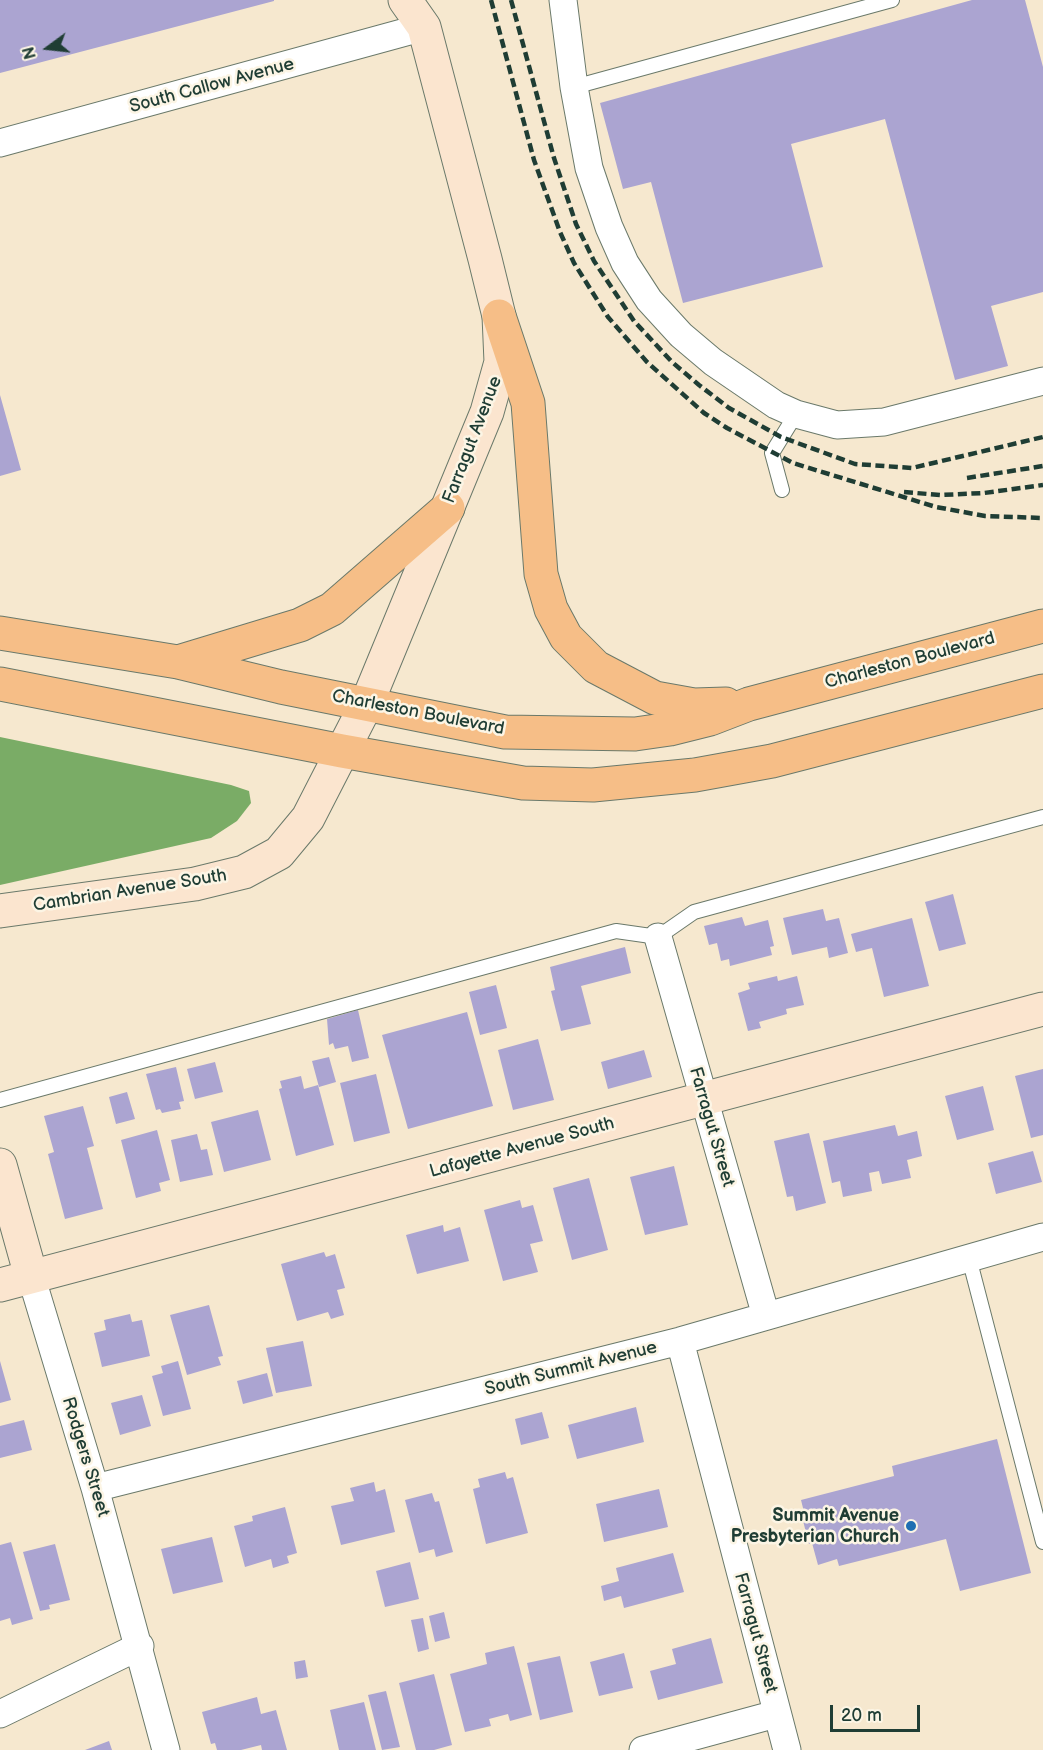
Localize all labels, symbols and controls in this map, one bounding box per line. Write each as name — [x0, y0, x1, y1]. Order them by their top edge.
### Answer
north arrow — [18, 18, 78, 78]
text: N — [19, 45, 41, 61]
street label: South Callow Avenue — [127, 54, 297, 118]
street label: Farragut Avenue — [439, 373, 507, 507]
street label: Charleston Boulevard — [823, 628, 997, 694]
street label: Charleston Boulevard — [330, 686, 506, 740]
street label: Cambrian Avenue South — [32, 865, 228, 917]
street label: Farragut Street — [684, 1065, 738, 1189]
street label: Lafayette Avenue South — [427, 1113, 617, 1183]
street label: South Summit Avenue — [483, 1337, 659, 1401]
street label: Rodgers Street — [57, 1394, 113, 1520]
place label: Summit Avenue Presbyterian Church — [731, 1505, 899, 1547]
marker: Summit Avenue Presbyterian Church — [904, 1519, 918, 1533]
street label: Farragut Street — [729, 1571, 781, 1695]
scale bar — [833, 1693, 923, 1731]
text: 20 m — [841, 1705, 882, 1726]

